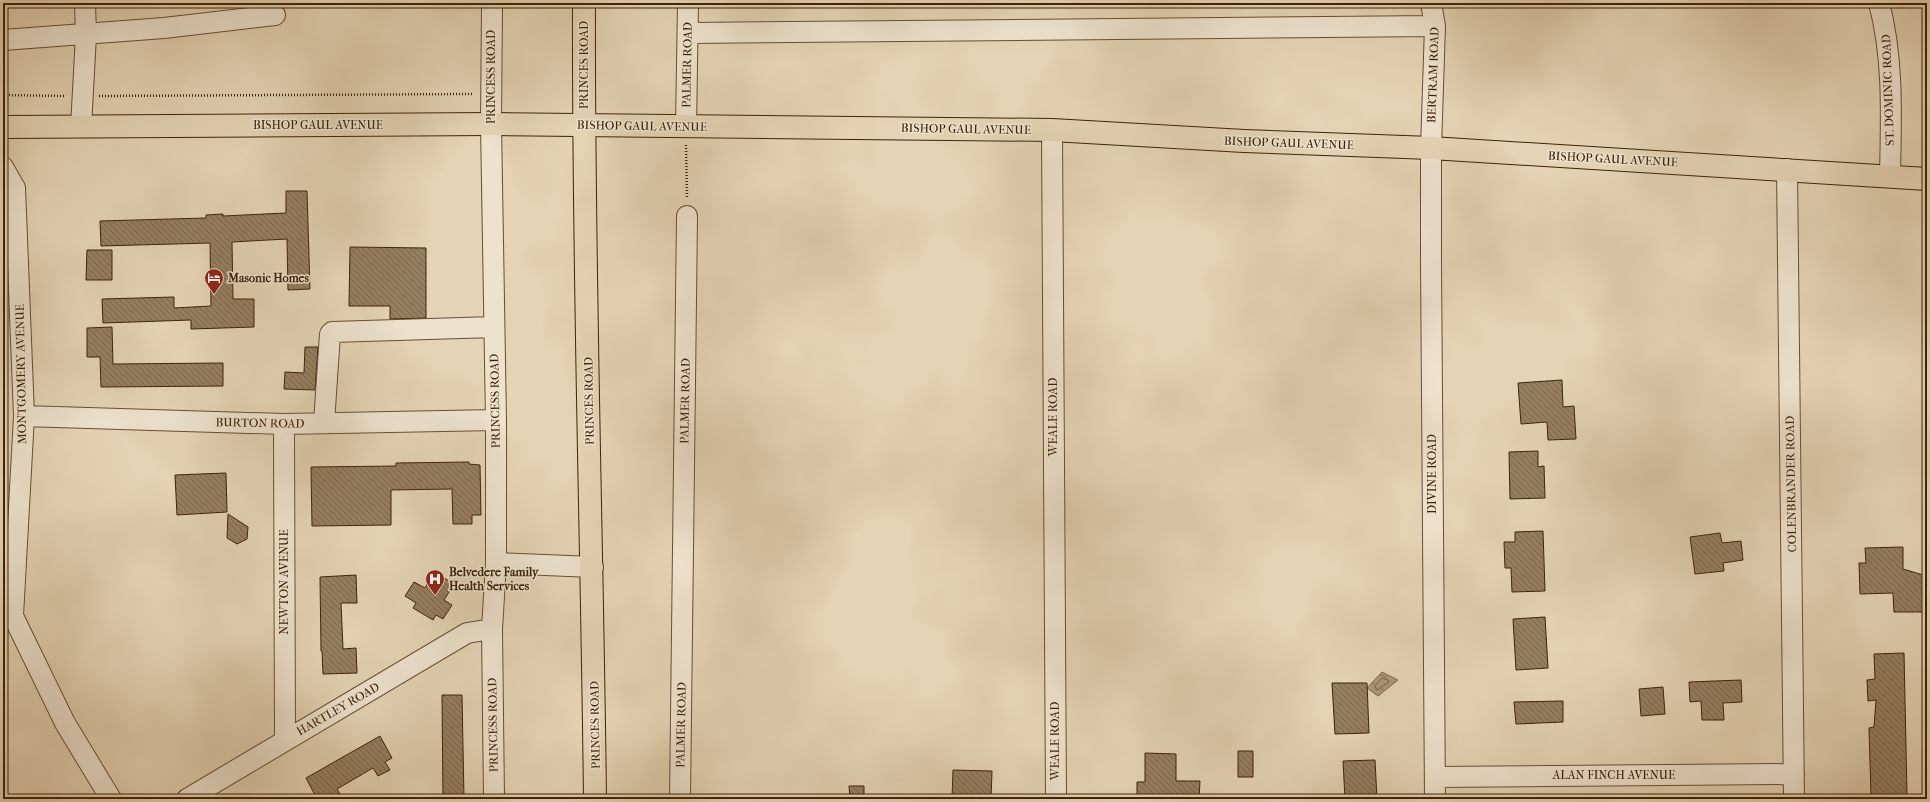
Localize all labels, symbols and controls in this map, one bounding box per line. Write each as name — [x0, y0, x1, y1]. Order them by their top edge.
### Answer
street label: PRINCES ROAD — [577, 21, 591, 109]
street label: PALMER ROAD — [679, 22, 695, 108]
street label: BERTRAM ROAD — [1424, 27, 1442, 123]
street label: PRINCESS ROAD — [484, 30, 498, 124]
street label: ST. DOMINIC ROAD — [1879, 34, 1897, 146]
street label: BISHOP GAUL AVENUE — [253, 118, 383, 132]
street label: BISHOP GAUL AVENUE — [577, 118, 707, 134]
street label: BISHOP GAUL AVENUE — [901, 121, 1031, 137]
street label: BISHOP GAUL AVENUE — [1224, 134, 1354, 152]
street label: BISHOP GAUL AVENUE — [1548, 149, 1678, 169]
hotel icon: Masonic Homes — [203, 267, 225, 295]
place label: Masonic Homes — [227, 271, 309, 285]
street label: MONTGOMERY AVENUE — [13, 304, 29, 444]
street label: PRINCESS ROAD — [487, 354, 503, 448]
street label: PRINCES ROAD — [581, 357, 597, 445]
street label: PALMER ROAD — [677, 358, 693, 444]
street label: WEALE ROAD — [1046, 378, 1060, 457]
street label: BURTON ROAD — [215, 415, 305, 431]
street label: COLENBRANDER ROAD — [1783, 416, 1799, 552]
street label: DIVINE ROAD — [1425, 434, 1439, 514]
street label: NEWTON AVENUE — [277, 529, 291, 635]
place label: Belvedere Family Health Services — [449, 565, 539, 593]
hospital icon: Belvedere Family Health Services — [424, 568, 446, 596]
street label: PRINCESS ROAD — [485, 678, 501, 772]
street label: HARTLEY ROAD — [294, 680, 382, 738]
street label: PRINCES ROAD — [587, 681, 603, 769]
street label: PALMER ROAD — [673, 682, 689, 768]
street label: WEALE ROAD — [1048, 702, 1062, 781]
street label: ALAN FINCH AVENUE — [1552, 768, 1675, 782]

